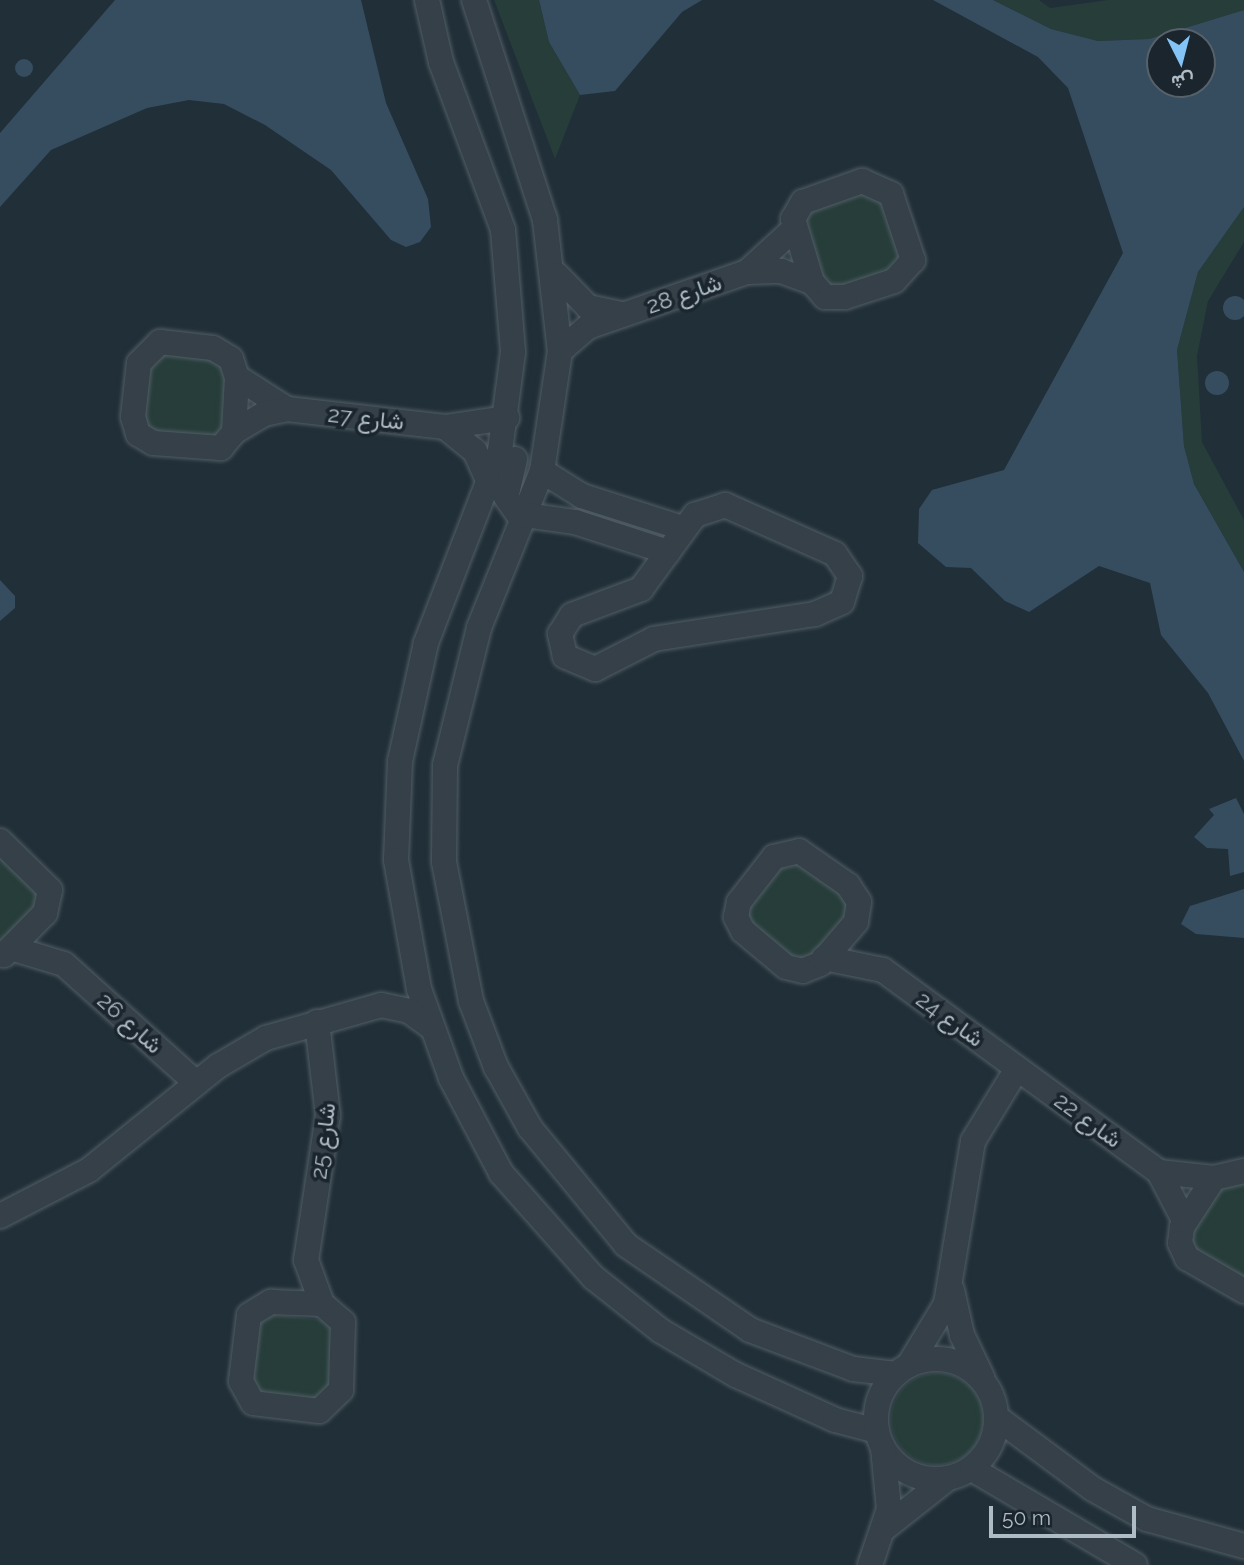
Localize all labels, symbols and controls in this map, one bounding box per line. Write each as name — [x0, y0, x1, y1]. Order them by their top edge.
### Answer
north arrow — [1146, 28, 1216, 98]
text: ش — [1170, 70, 1195, 94]
street label: شارع 28 — [643, 268, 725, 320]
street label: شارع 27 — [327, 400, 405, 436]
street label: شارع 24 — [911, 985, 989, 1053]
street label: شارع 26 — [92, 987, 168, 1059]
street label: شارع 22 — [1049, 1086, 1127, 1154]
street label: شارع 25 — [305, 1101, 341, 1181]
scale bar — [992, 1492, 1139, 1536]
text: 50 m — [1002, 1505, 1051, 1530]

